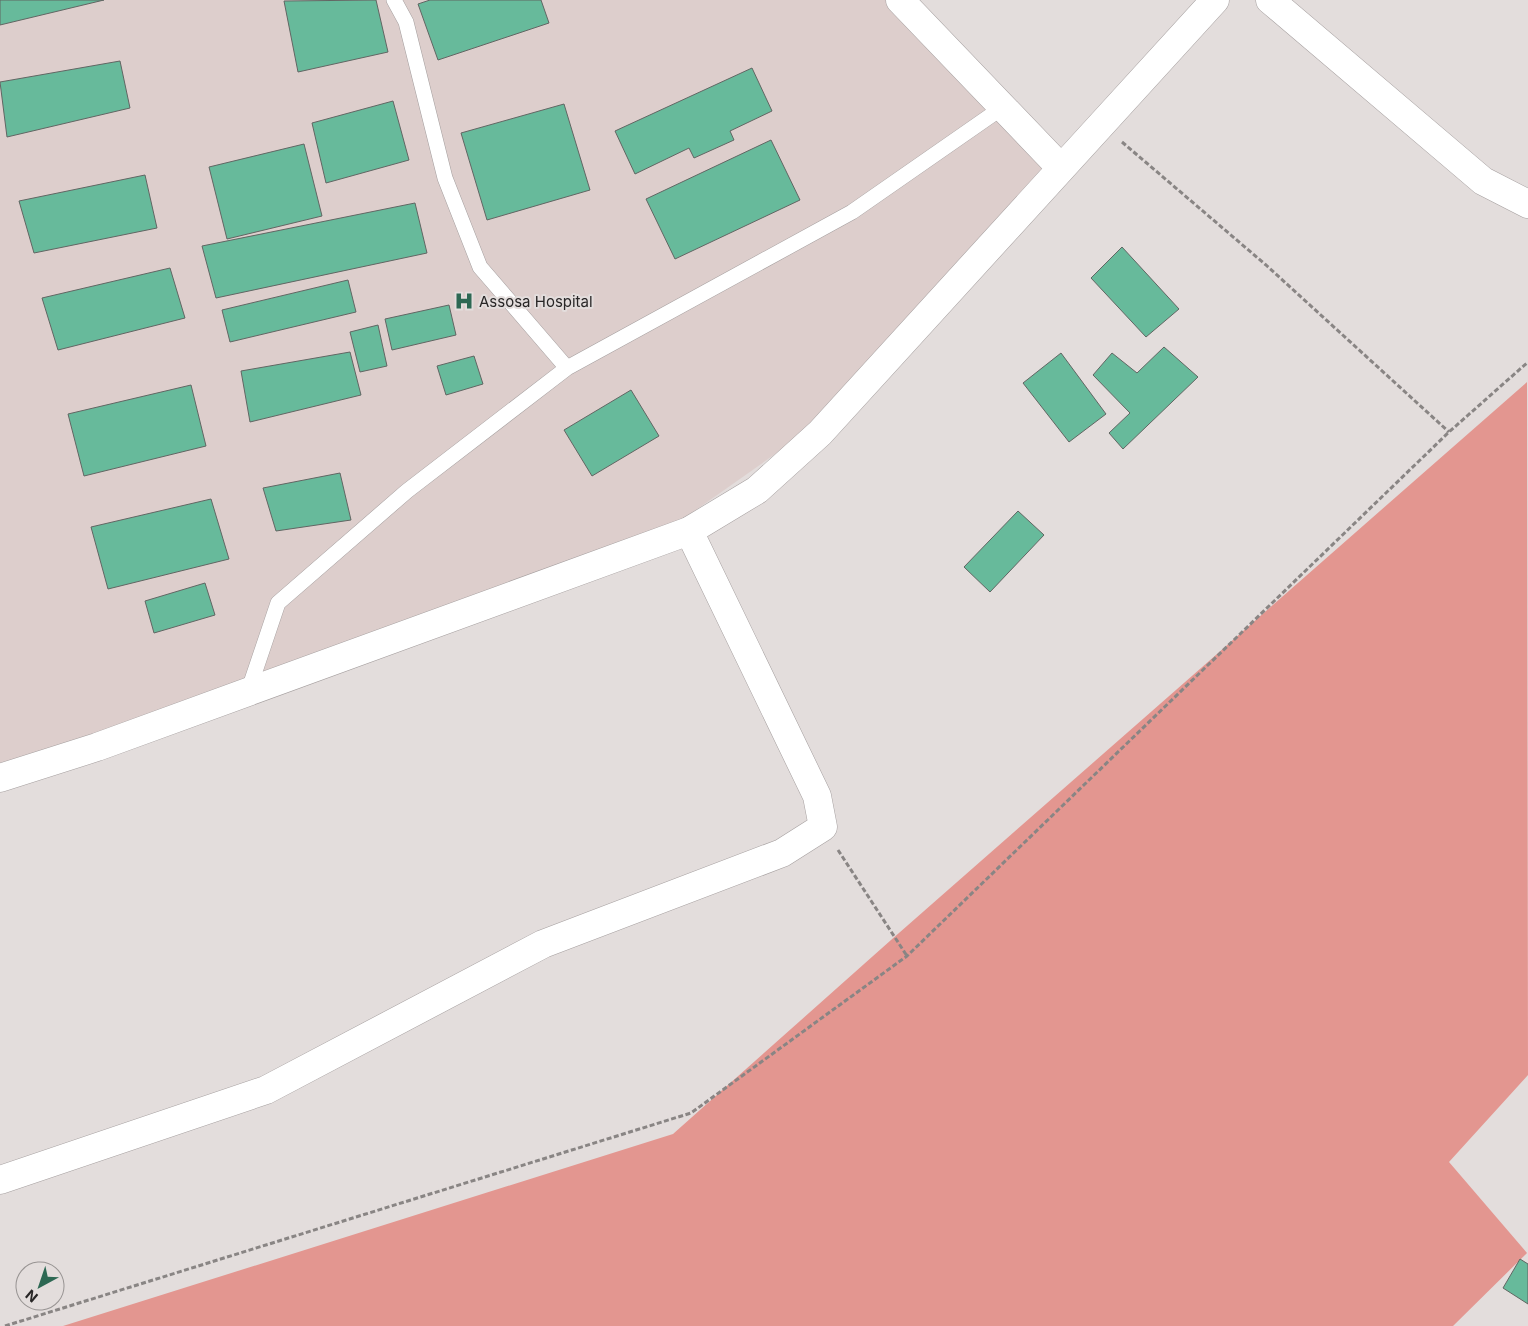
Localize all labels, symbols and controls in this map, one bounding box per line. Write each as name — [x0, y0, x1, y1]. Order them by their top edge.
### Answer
hospital icon: Assosa Hospital — [453, 290, 475, 312]
place label: Assosa Hospital — [479, 292, 593, 311]
north arrow — [15, 1261, 65, 1311]
text: N — [22, 1286, 41, 1306]

